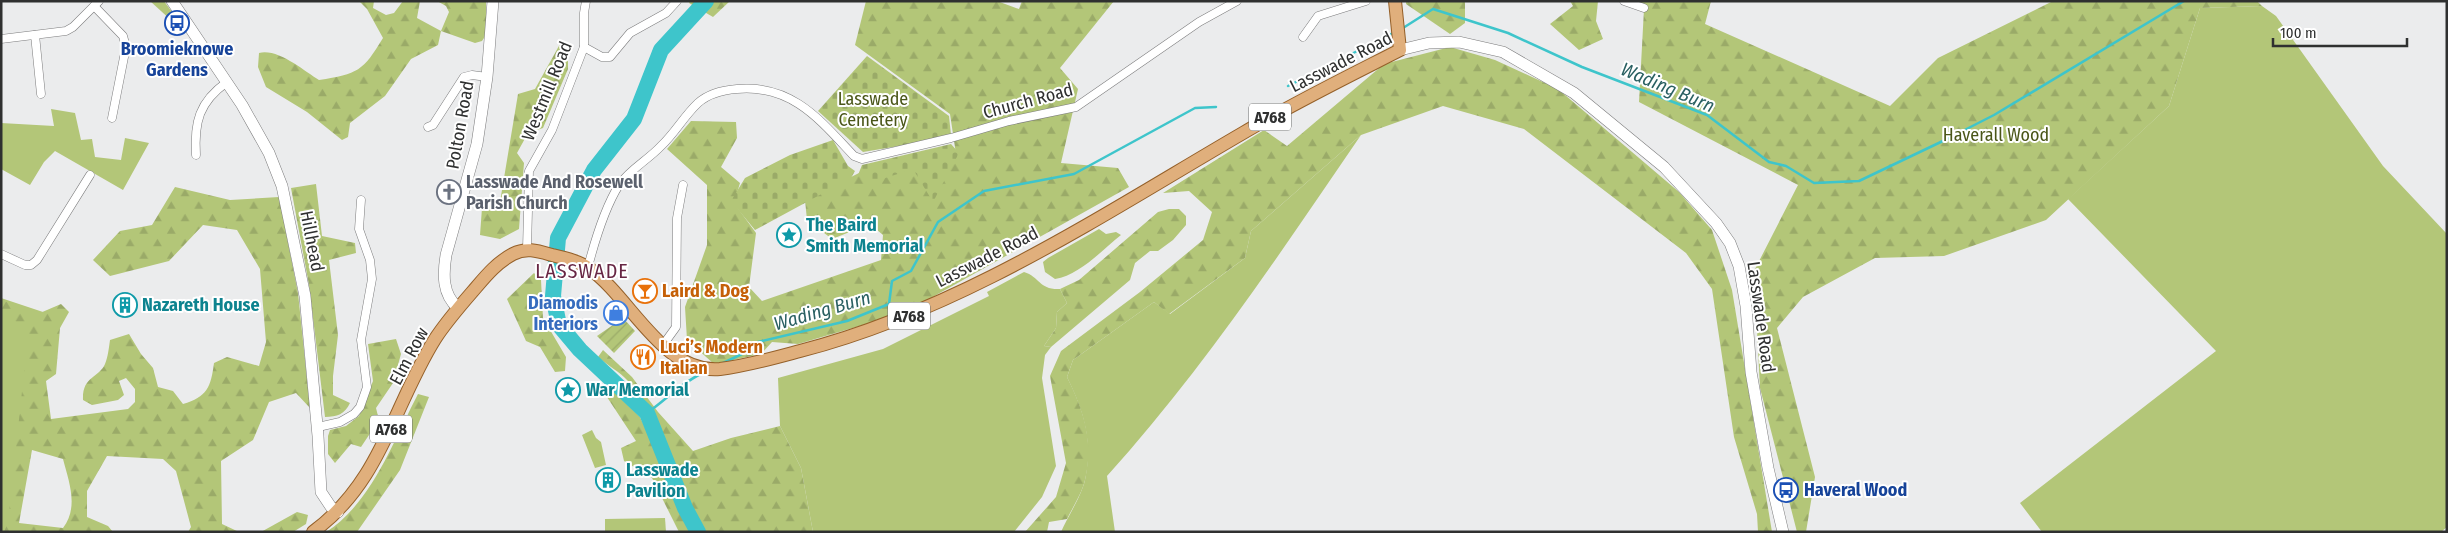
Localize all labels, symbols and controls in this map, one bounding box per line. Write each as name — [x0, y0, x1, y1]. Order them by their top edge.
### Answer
bus stop icon: Broomieknowe Gardens — [164, 10, 190, 36]
scale bar — [2273, 15, 2407, 47]
text: 100 m — [2280, 24, 2317, 42]
street label: Lasswade Road — [1286, 27, 1396, 97]
place label: Broomieknowe Gardens — [121, 38, 233, 81]
street label: Westmill Road — [517, 38, 577, 144]
water label: Wading Burn — [1617, 57, 1718, 118]
street label: Church Road — [981, 78, 1075, 124]
street label: Polton Road — [441, 79, 479, 171]
park label: Lasswade Cemetery — [838, 88, 908, 131]
road number: A768 — [1249, 104, 1291, 130]
park label: Haverall Wood — [1943, 124, 2049, 146]
place label: Lasswade And Rosewell Parish Church — [466, 171, 643, 214]
church icon: Lasswade And Rosewell Parish Church — [436, 179, 462, 205]
street label: Hillhead — [295, 209, 329, 273]
place label: The Baird Smith Memorial — [806, 214, 924, 257]
place icon: The Baird Smith Memorial — [776, 222, 802, 248]
street label: Lasswade Road — [932, 222, 1042, 292]
district label: LASSWADE — [535, 259, 629, 283]
street label: Lasswade Road — [1742, 260, 1780, 374]
bar icon: Laird & Dog — [632, 278, 658, 304]
place label: Laird & Dog — [662, 280, 749, 302]
water label: Wading Burn — [771, 286, 873, 335]
building icon: Nazareth House — [112, 292, 138, 318]
place label: Diamodis Interiors — [528, 292, 598, 335]
place label: Nazareth House — [142, 294, 260, 316]
shop icon: Diamodis Interiors — [603, 300, 629, 326]
road number: A768 — [888, 302, 930, 330]
street label: Elm Row — [385, 323, 433, 389]
place label: Luci’s Modern Italian — [660, 336, 763, 379]
restaurant icon: Luci’s Modern Italian — [630, 344, 656, 370]
place icon: War Memorial — [555, 377, 581, 403]
place label: War Memorial — [586, 379, 689, 401]
road number: A768 — [370, 416, 412, 442]
place label: Lasswade Pavilion — [626, 459, 699, 502]
building icon: Lasswade Pavilion — [595, 467, 621, 493]
bus stop icon: Haveral Wood — [1773, 477, 1799, 503]
place label: Haveral Wood — [1804, 479, 1907, 501]

